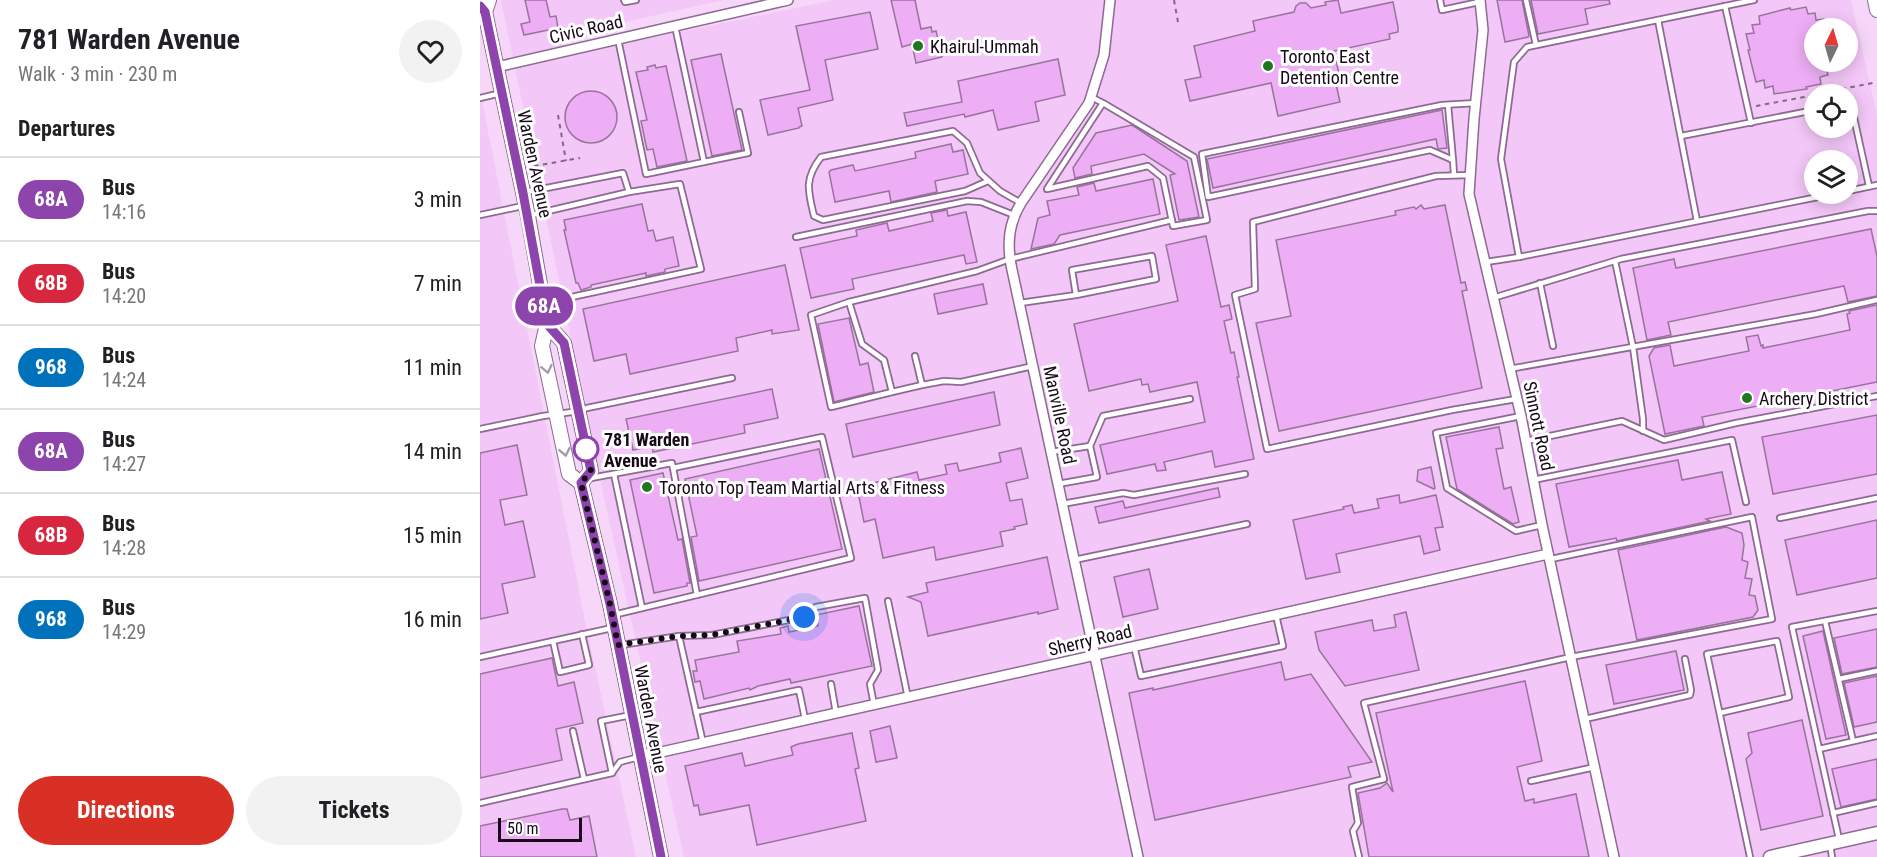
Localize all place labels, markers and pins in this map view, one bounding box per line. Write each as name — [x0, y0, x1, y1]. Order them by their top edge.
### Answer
place label: Khairul-Ummah — [930, 36, 1039, 57]
marker: Khairul-Ummah — [911, 39, 925, 53]
place label: Toronto East Detention Centre — [1280, 46, 1399, 88]
marker: Toronto East Detention Centre — [1261, 59, 1275, 73]
place label: Archery District — [1759, 388, 1869, 409]
marker: Archery District — [1740, 391, 1754, 405]
place label: 781 Warden Avenue — [604, 429, 689, 471]
marker: 781 Warden Avenue — [573, 436, 599, 462]
place label: Toronto Top Team Martial Arts & Fitness — [659, 477, 945, 498]
marker: Toronto Top Team Martial Arts & Fitness — [640, 480, 654, 494]

